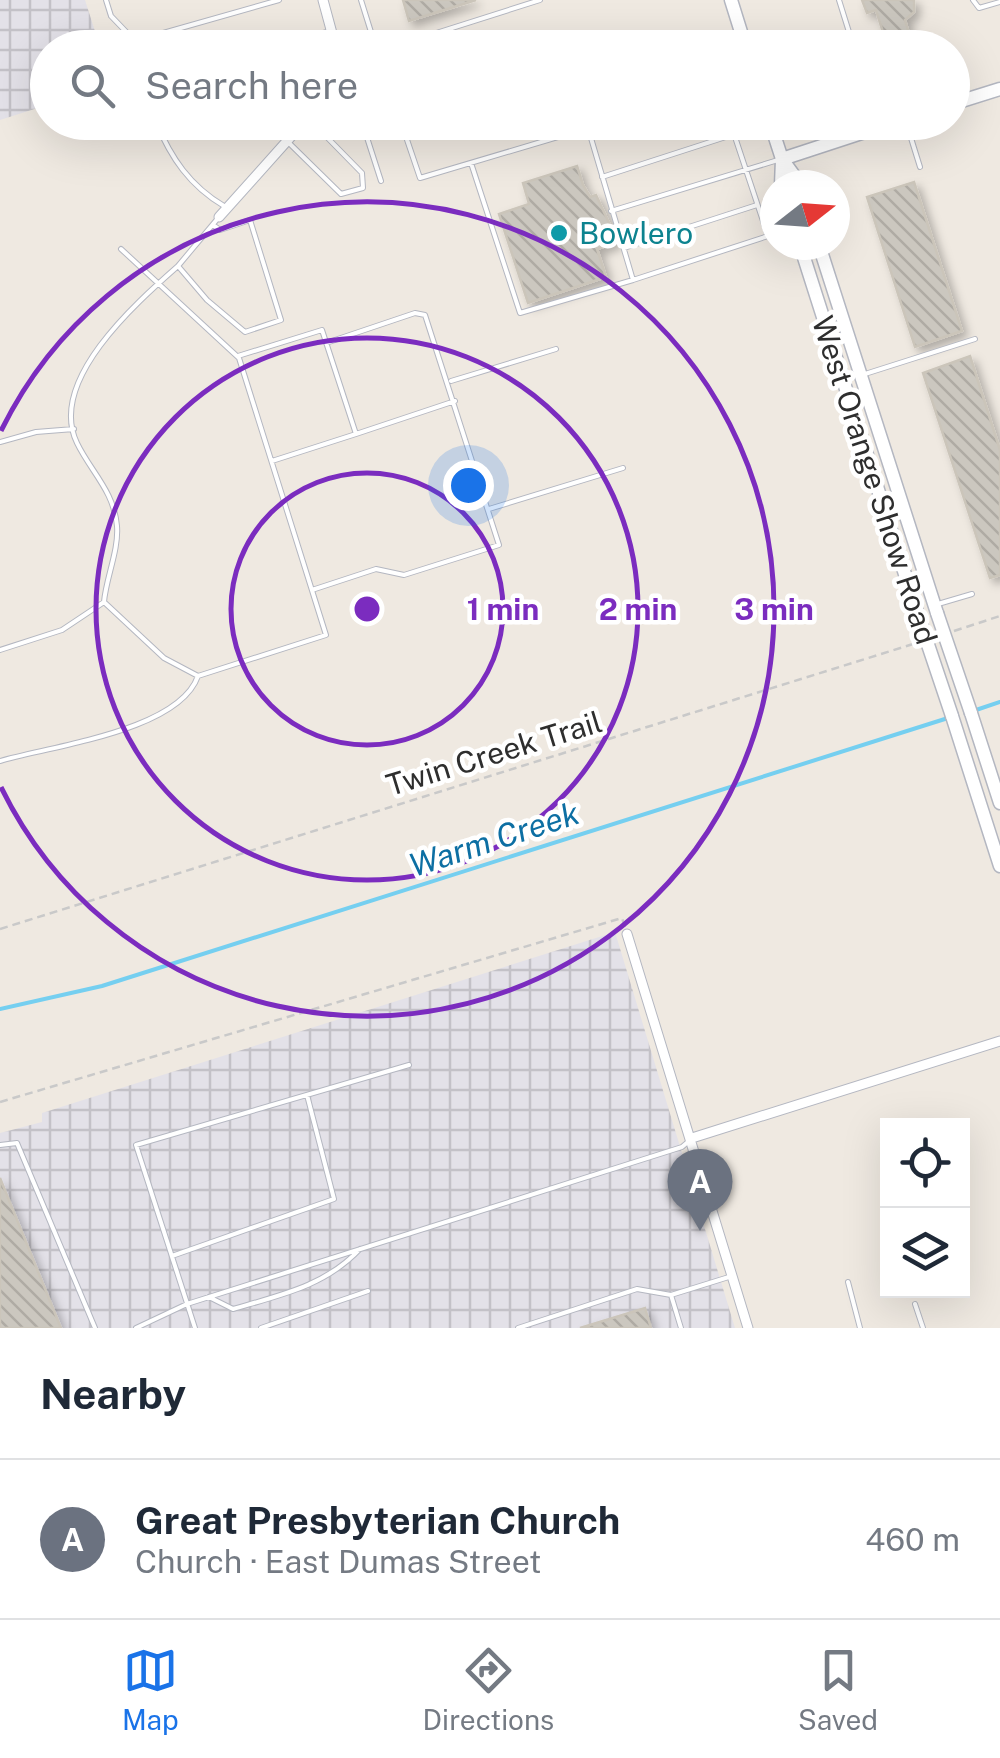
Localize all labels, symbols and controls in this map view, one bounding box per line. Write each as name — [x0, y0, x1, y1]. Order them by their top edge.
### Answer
search box — [30, 30, 970, 140]
icon: search — [65, 58, 120, 113]
text: Search here — [145, 63, 358, 108]
north arrow — [760, 170, 850, 260]
place label: Bowlero — [579, 215, 693, 251]
marker: Bowlero — [548, 222, 570, 244]
street label: West Orange Show Road — [805, 311, 945, 649]
your location — [443, 460, 494, 511]
centre of rings — [349, 591, 385, 627]
text: 1 min — [467, 591, 539, 627]
text: 2 min — [599, 591, 677, 627]
text: 3 min — [734, 591, 814, 627]
street label: Twin Creek Trail — [382, 703, 606, 803]
water label: Warm Creek — [404, 794, 584, 884]
map controls — [880, 1118, 970, 1298]
button: locate — [880, 1118, 970, 1208]
pin: A — [668, 1148, 732, 1231]
button: layers — [880, 1208, 970, 1298]
text: Nearby — [40, 1369, 186, 1418]
text: Great Presbyterian Church — [135, 1498, 620, 1543]
text: A — [61, 1521, 84, 1558]
text: 460 m — [865, 1521, 960, 1558]
text: Church · East Dumas Street — [135, 1543, 542, 1580]
tab: Map — [122, 1643, 179, 1736]
tab: Directions — [423, 1643, 554, 1736]
tab: Saved — [798, 1643, 878, 1736]

